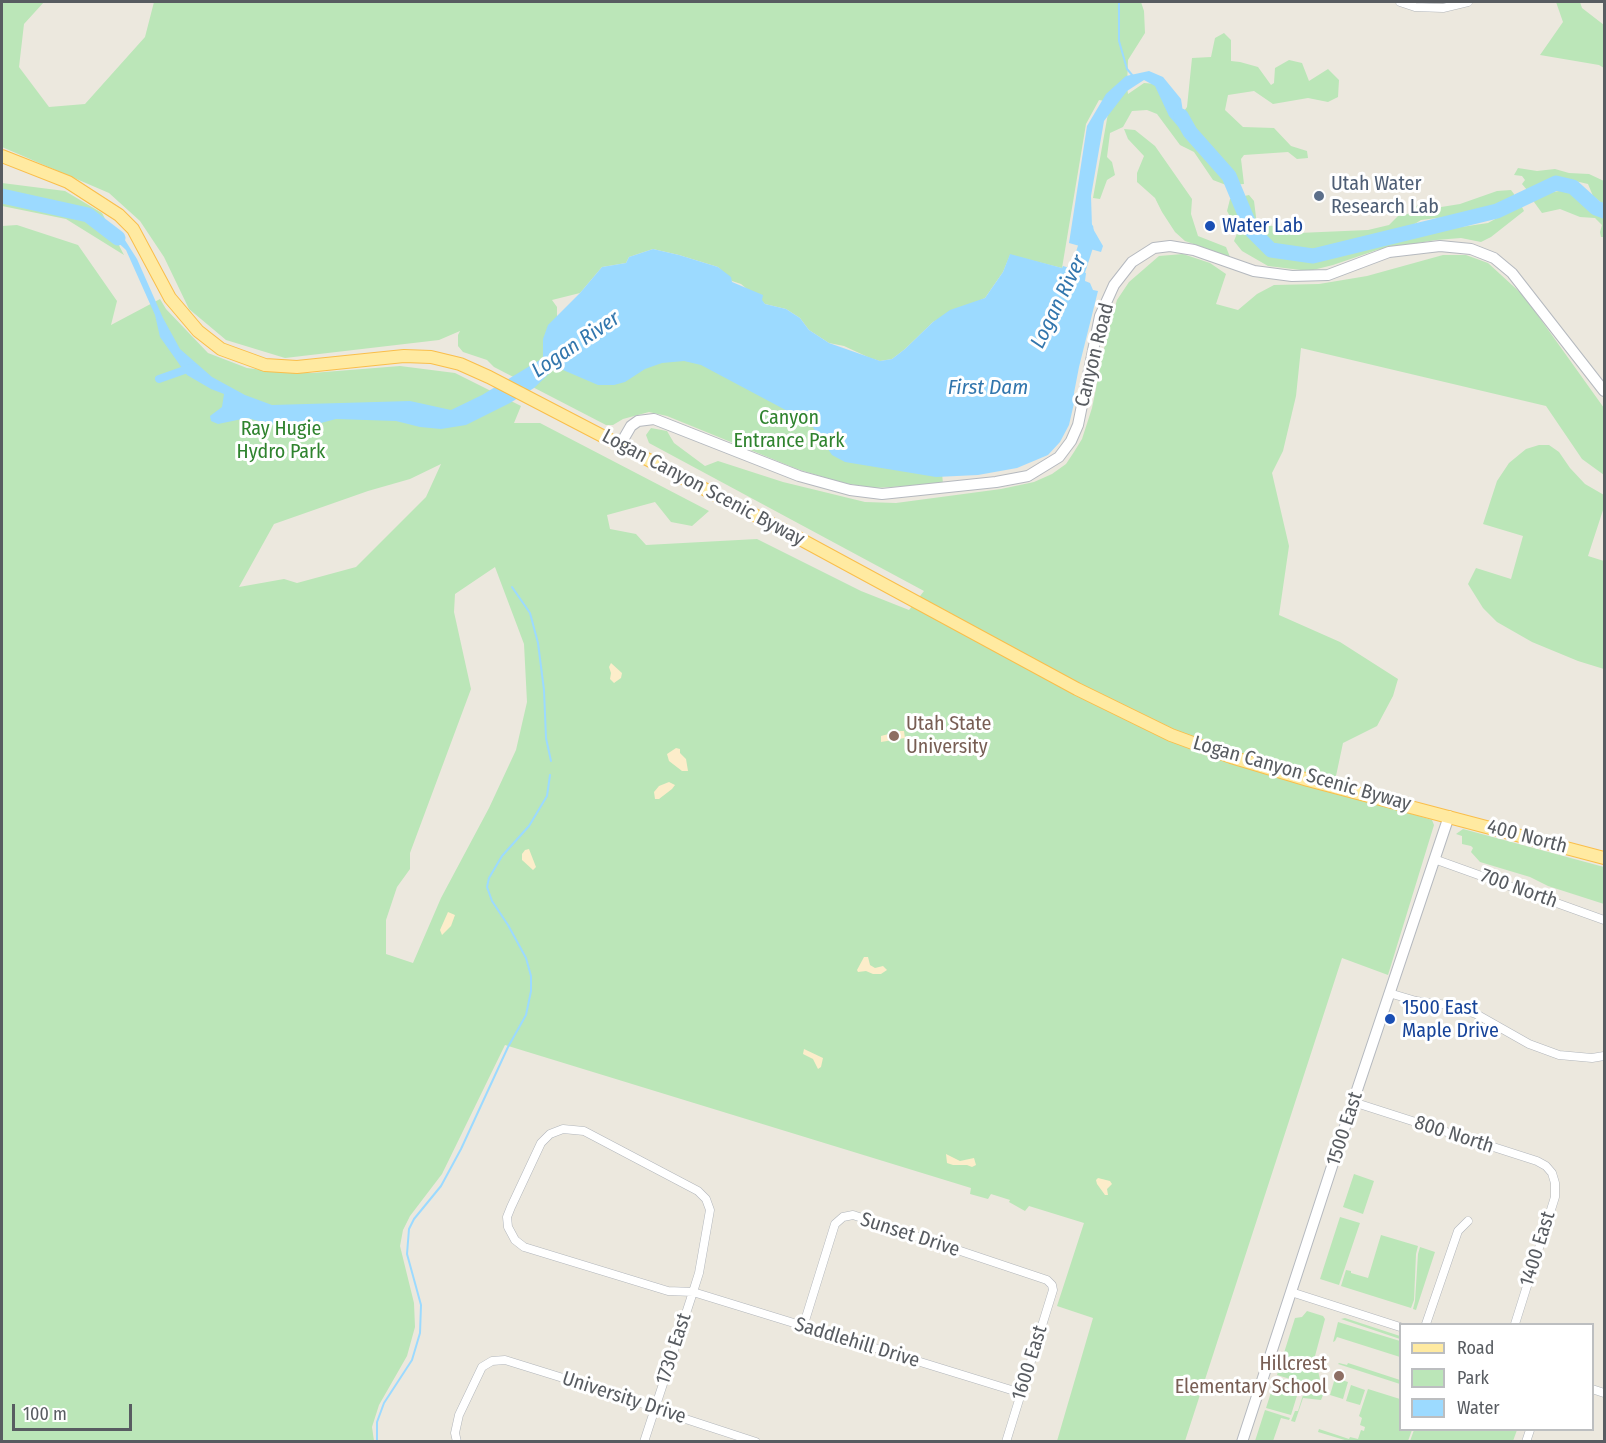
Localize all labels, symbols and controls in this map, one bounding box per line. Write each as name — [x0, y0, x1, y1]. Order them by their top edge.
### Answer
place label: Utah Water Research Lab — [1331, 172, 1439, 219]
marker: Utah Water Research Lab — [1312, 189, 1326, 203]
place label: Water Lab — [1222, 214, 1303, 238]
marker: Water Lab — [1203, 219, 1217, 233]
water label: Logan River — [1026, 251, 1092, 353]
street label: Canyon Road — [1071, 301, 1119, 409]
water label: Logan River — [527, 306, 625, 384]
water label: First Dam — [948, 375, 1028, 401]
park label: Canyon Entrance Park — [733, 406, 845, 453]
park label: Ray Hugie Hydro Park — [237, 417, 325, 464]
street label: Logan Canyon Scenic Byway — [598, 424, 808, 552]
place label: Utah State University — [906, 712, 991, 759]
marker: Utah State University — [887, 729, 901, 743]
street label: Logan Canyon Scenic Byway — [1190, 731, 1414, 817]
street label: 400 North — [1484, 815, 1570, 859]
street label: 700 North — [1477, 864, 1561, 914]
place label: 1500 East Maple Drive — [1402, 996, 1499, 1043]
marker: 1500 East Maple Drive — [1383, 1012, 1397, 1026]
street label: 1500 East — [1322, 1089, 1368, 1169]
street label: 800 North — [1411, 1111, 1497, 1159]
street label: Sunset Drive — [857, 1208, 963, 1262]
street label: 1400 East — [1515, 1209, 1561, 1289]
street label: 1730 East — [651, 1310, 697, 1388]
street label: Saddlehill Drive — [792, 1313, 922, 1373]
street label: 1600 East — [1007, 1323, 1053, 1403]
legend — [1399, 1323, 1594, 1431]
text: Road — [1457, 1337, 1494, 1359]
place label: Hillcrest Elementary School — [1175, 1352, 1327, 1399]
street label: University Drive — [559, 1367, 689, 1429]
text: Park — [1457, 1367, 1489, 1389]
marker: Hillcrest Elementary School — [1332, 1369, 1346, 1383]
scale bar — [15, 1392, 135, 1430]
text: Water — [1457, 1397, 1500, 1419]
text: 100 m — [23, 1403, 67, 1425]

